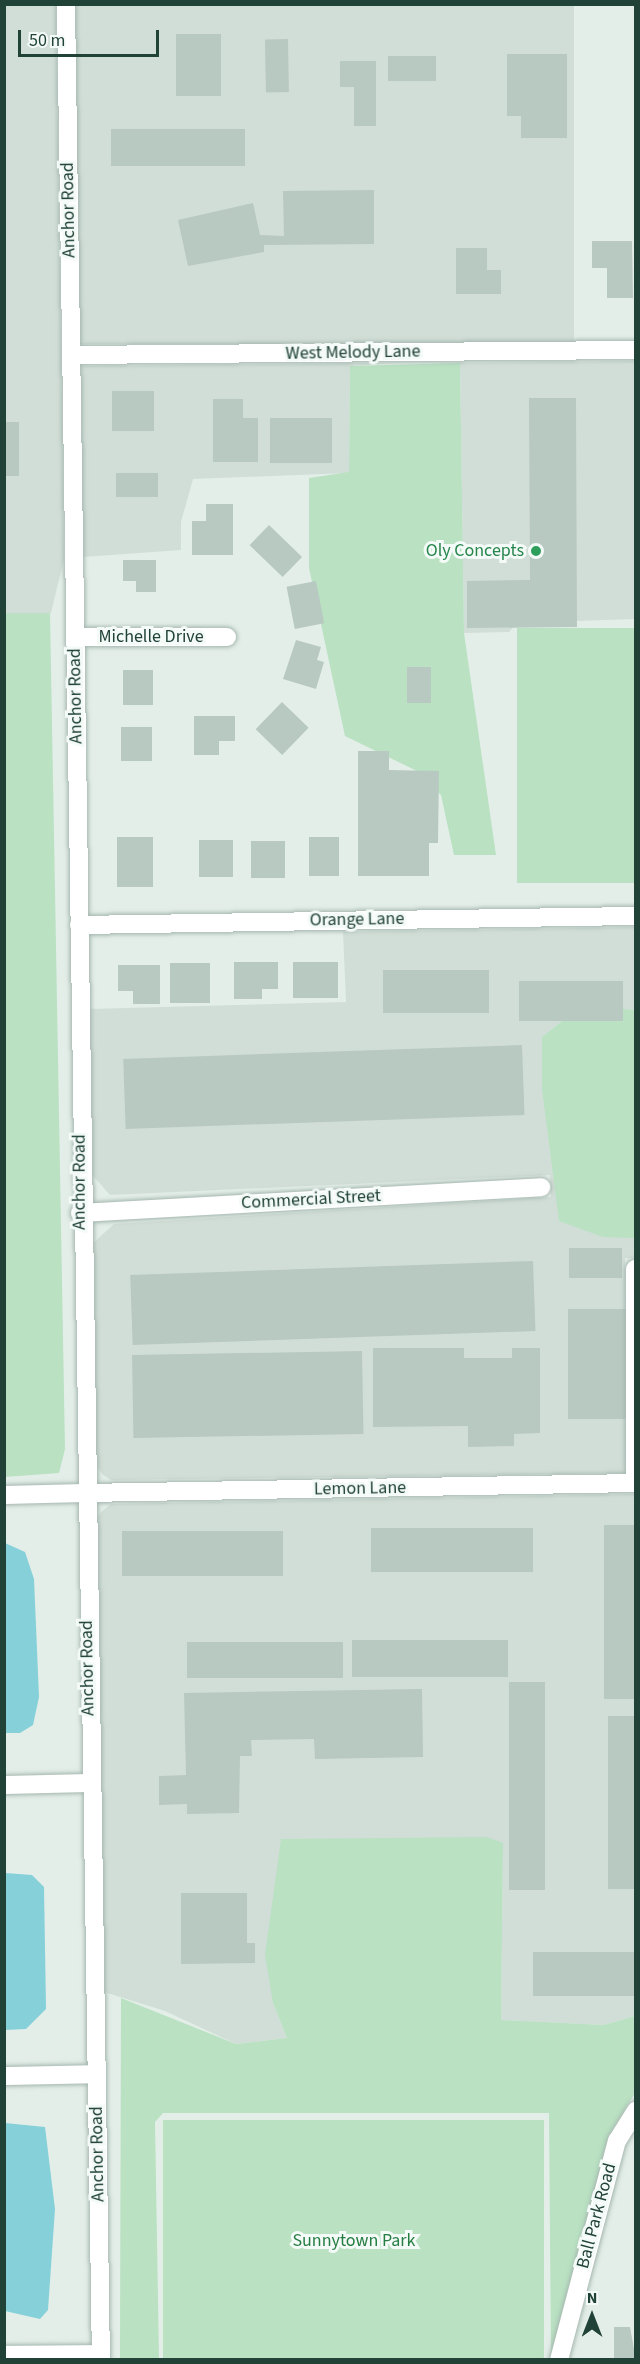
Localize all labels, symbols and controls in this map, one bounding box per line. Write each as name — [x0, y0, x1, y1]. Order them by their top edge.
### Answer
scale bar — [21, 18, 162, 56]
text: 50 m — [29, 28, 65, 53]
street label: Anchor Road — [57, 162, 81, 258]
street label: West Melody Lane — [285, 341, 421, 365]
place label: Oly Concepts — [426, 540, 524, 562]
marker: Oly Concepts — [529, 544, 543, 558]
street label: Michelle Drive — [98, 626, 204, 648]
street label: Anchor Road — [64, 648, 88, 744]
street label: Orange Lane — [310, 908, 404, 932]
street label: Anchor Road — [69, 1134, 91, 1230]
street label: Commercial Street — [241, 1186, 381, 1214]
street label: Lemon Lane — [314, 1477, 406, 1501]
street label: Anchor Road — [76, 1620, 100, 1716]
street label: Anchor Road — [86, 2106, 110, 2202]
street label: Ball Park Road — [573, 2161, 621, 2271]
park label: Sunnytown Park — [292, 2230, 416, 2252]
north arrow — [562, 2286, 622, 2346]
text: N — [587, 2287, 597, 2309]

